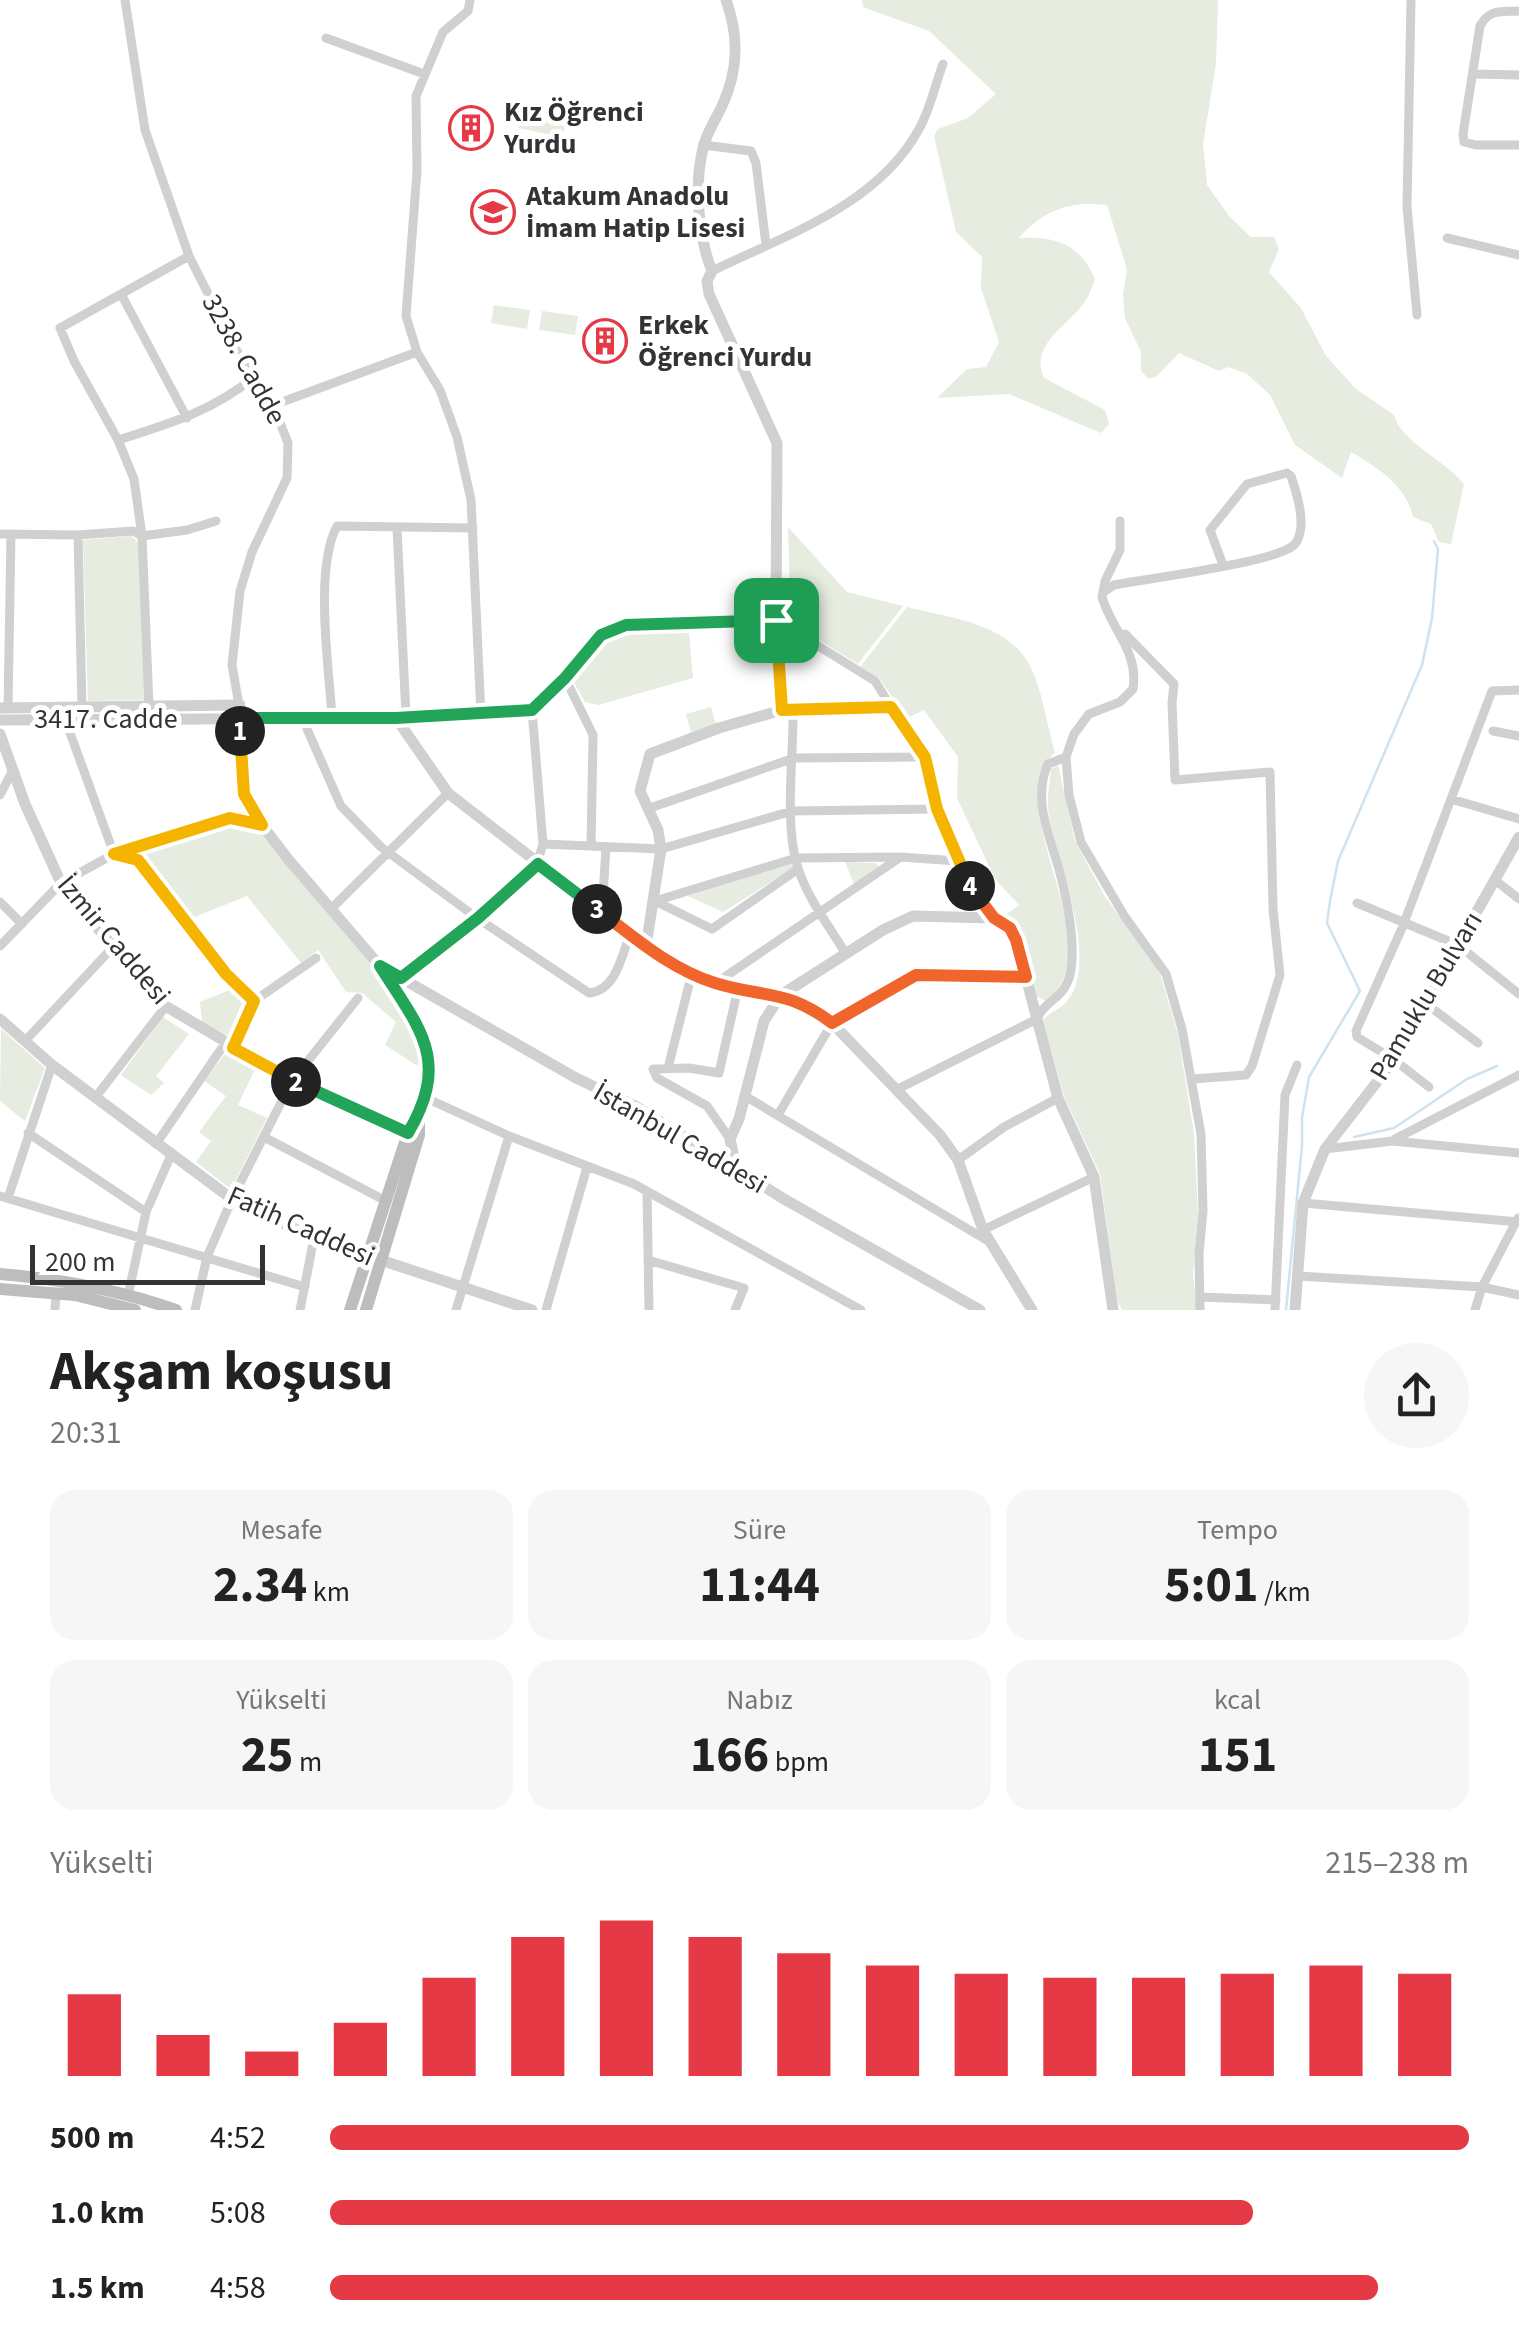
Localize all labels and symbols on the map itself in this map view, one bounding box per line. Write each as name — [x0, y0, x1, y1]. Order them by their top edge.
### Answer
place label: Kız Öğrenci Yurdu — [503, 92, 644, 164]
building icon: Kız Öğrenci Yurdu — [448, 105, 494, 151]
place label: Atakum Anadolu İmam Hatip Lisesi — [525, 176, 745, 248]
school or university icon: Atakum Anadolu İmam Hatip Lisesi — [470, 189, 516, 235]
street label: 3238. Cadde — [192, 287, 296, 431]
place label: Erkek Öğrenci Yurdu — [638, 305, 812, 377]
building icon: Erkek Öğrenci Yurdu — [582, 318, 628, 364]
pin — [734, 578, 819, 663]
street label: 3417. Cadde — [34, 699, 178, 739]
pin: 1 — [215, 706, 265, 756]
pin: 4 — [945, 861, 995, 911]
street label: İzmir Caddesi — [48, 866, 180, 1014]
pin: 3 — [572, 884, 622, 934]
street label: Pamuklu Bulvarı — [1360, 904, 1492, 1088]
pin: 2 — [271, 1057, 321, 1107]
street label: İstanbul Caddesi — [586, 1072, 774, 1204]
street label: Fatih Caddesi — [221, 1176, 381, 1276]
scale bar — [30, 1240, 265, 1284]

